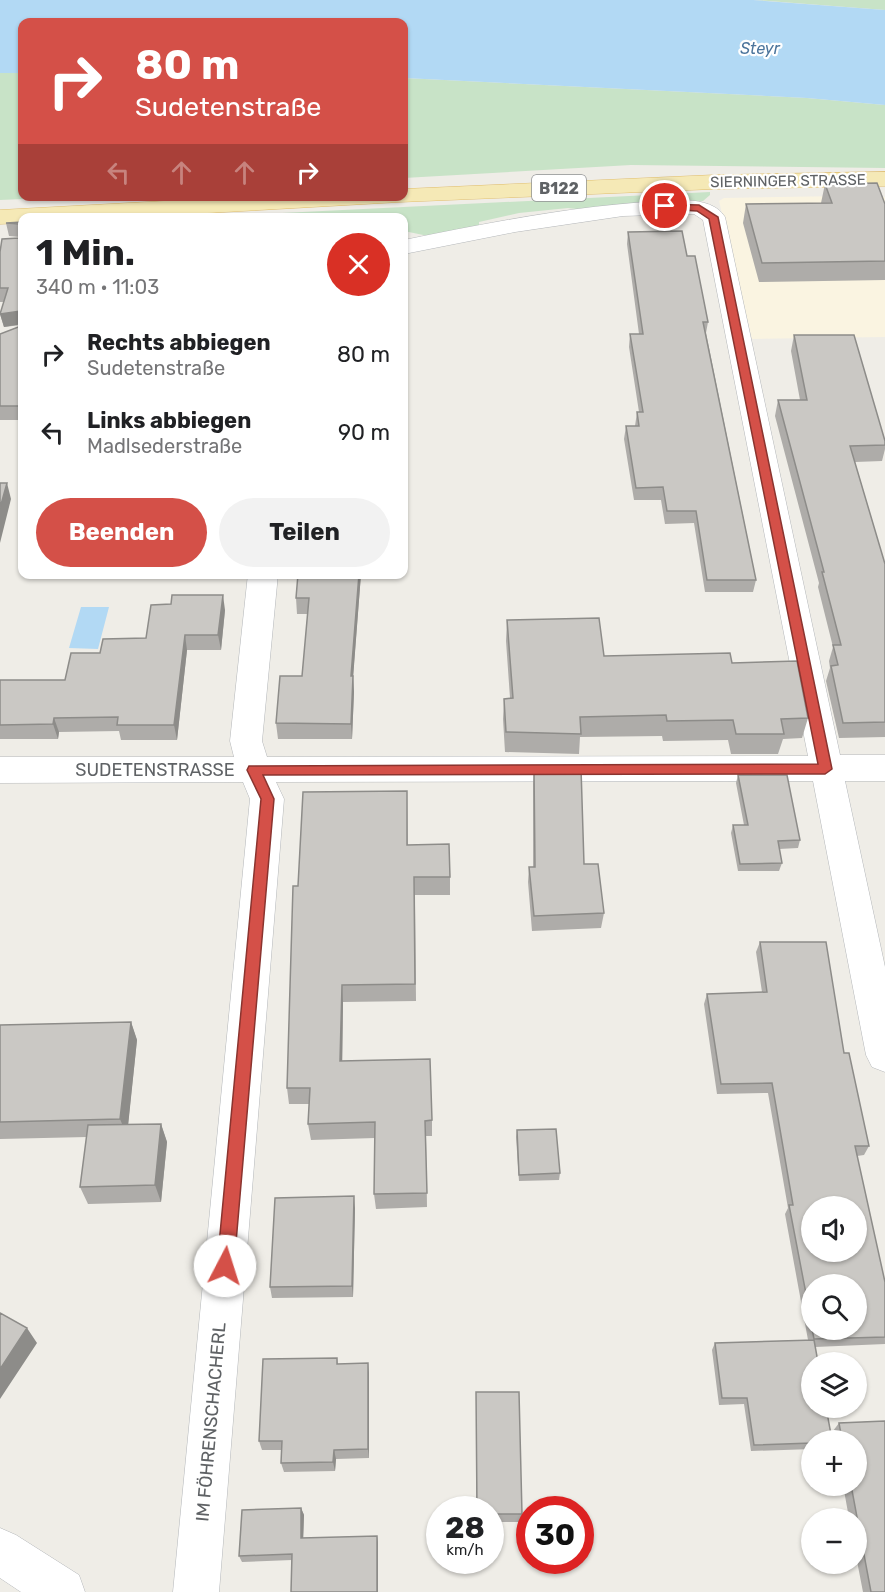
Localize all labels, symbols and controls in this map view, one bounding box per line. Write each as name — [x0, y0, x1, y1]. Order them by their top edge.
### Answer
water label: Steyr — [740, 39, 781, 58]
text: 80 m — [135, 40, 239, 90]
icon: right — [36, 42, 114, 120]
text: Sudetenstraße — [135, 91, 321, 123]
icon: left — [102, 156, 135, 189]
icon: ahead — [165, 156, 198, 189]
icon: ahead — [228, 156, 261, 189]
icon: right — [291, 156, 324, 189]
street label: SIERNINGER STRASSE — [710, 171, 866, 191]
road number: B122 — [532, 175, 586, 201]
pin — [639, 180, 690, 231]
icon: arrive — [648, 189, 681, 222]
text: 1 Min. — [36, 231, 135, 274]
button: close — [327, 233, 390, 296]
text: 340 m · 11:03 — [36, 275, 159, 299]
text: Rechts abbiegen — [87, 329, 271, 356]
icon: right — [36, 338, 69, 371]
text: 80 m — [337, 341, 390, 368]
text: Sudetenstraße — [87, 356, 225, 380]
text: Links abbiegen — [87, 407, 251, 434]
icon: left — [36, 416, 69, 449]
text: 90 m — [338, 419, 390, 446]
text: Madlsederstraße — [87, 434, 242, 458]
button: Beenden — [36, 498, 207, 567]
button: Teilen — [219, 498, 390, 567]
street label: SUDETENSTRASSE — [75, 759, 235, 781]
map controls — [801, 1196, 867, 1574]
button: sound — [801, 1196, 867, 1262]
position arrow — [193, 1234, 257, 1298]
button: search — [801, 1274, 867, 1340]
street label: IM FÖHRENSCHACHERL — [191, 1322, 231, 1522]
button: layers — [801, 1352, 867, 1418]
button: + — [801, 1430, 867, 1496]
speed limit sign: 30 — [516, 1496, 594, 1574]
button: − — [801, 1508, 867, 1574]
text: 28 — [445, 1510, 485, 1546]
text: km/h — [446, 1541, 484, 1559]

